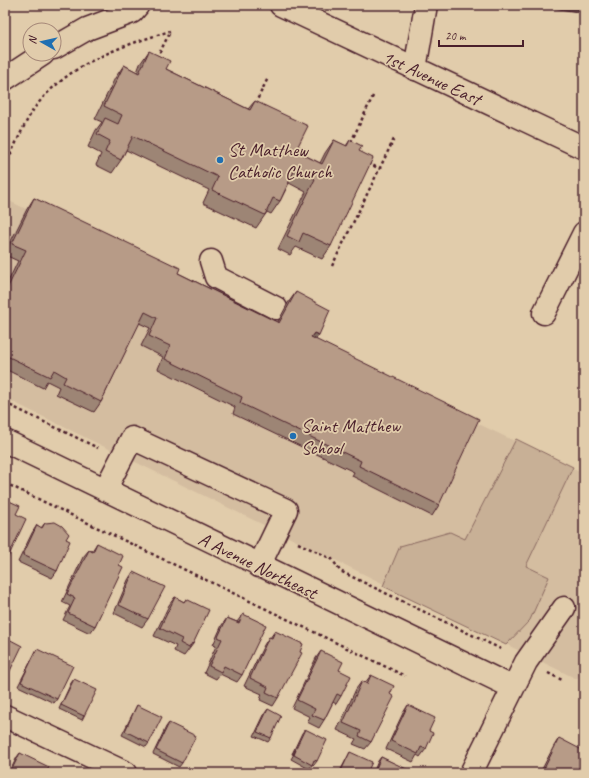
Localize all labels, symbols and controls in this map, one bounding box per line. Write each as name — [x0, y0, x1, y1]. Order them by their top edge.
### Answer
north arrow — [22, 22, 62, 62]
scale bar — [439, 22, 523, 48]
text: 20 m — [445, 28, 467, 44]
text: N — [25, 34, 40, 45]
street label: 1st Avenue East — [379, 45, 487, 112]
place label: St Matthew Catholic Church — [228, 138, 333, 184]
marker: St Matthew Catholic Church — [215, 155, 225, 165]
place label: Saint Matthew School — [301, 414, 401, 460]
marker: Saint Matthew School — [288, 431, 298, 441]
street label: A Avenue Northeast — [194, 527, 322, 606]

